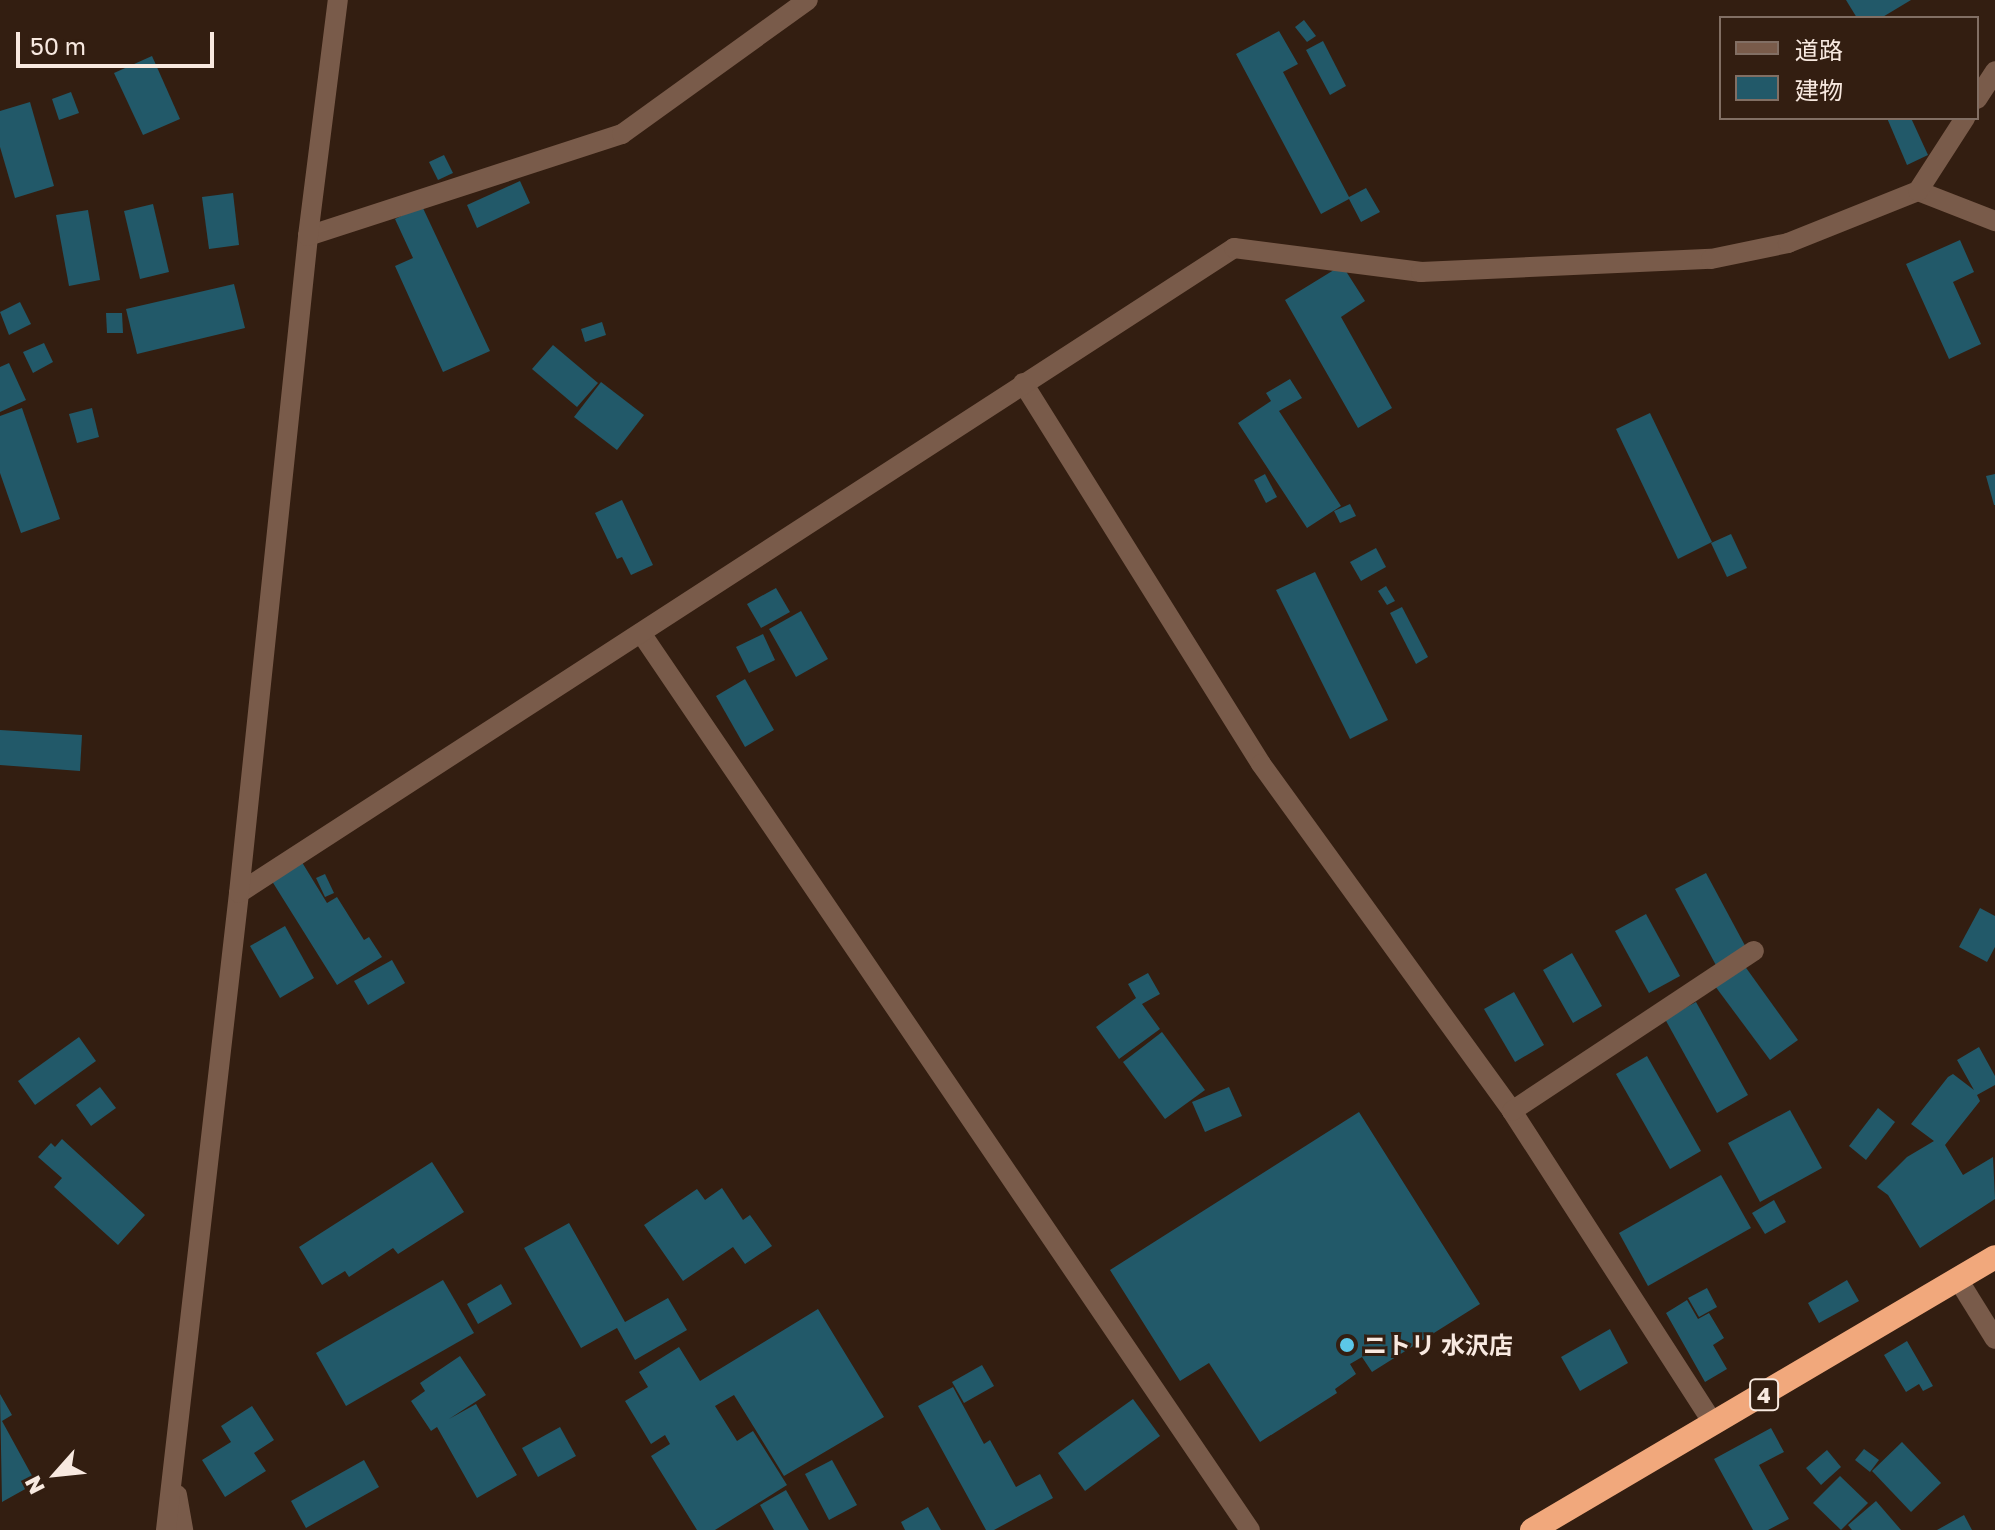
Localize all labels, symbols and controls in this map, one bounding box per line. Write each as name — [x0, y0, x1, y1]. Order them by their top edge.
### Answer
scale bar — [20, 16, 218, 66]
legend — [1719, 16, 1979, 120]
text: 50 m — [30, 31, 86, 60]
text: 道路 — [1795, 35, 1843, 64]
text: 建物 — [1795, 75, 1843, 104]
place label: ニトリ 水沢店 — [1363, 1331, 1513, 1359]
marker: ニトリ 水沢店 — [1338, 1336, 1356, 1354]
road number: 4 — [1748, 1377, 1780, 1413]
north arrow — [16, 1434, 96, 1514]
text: N — [18, 1472, 50, 1499]

